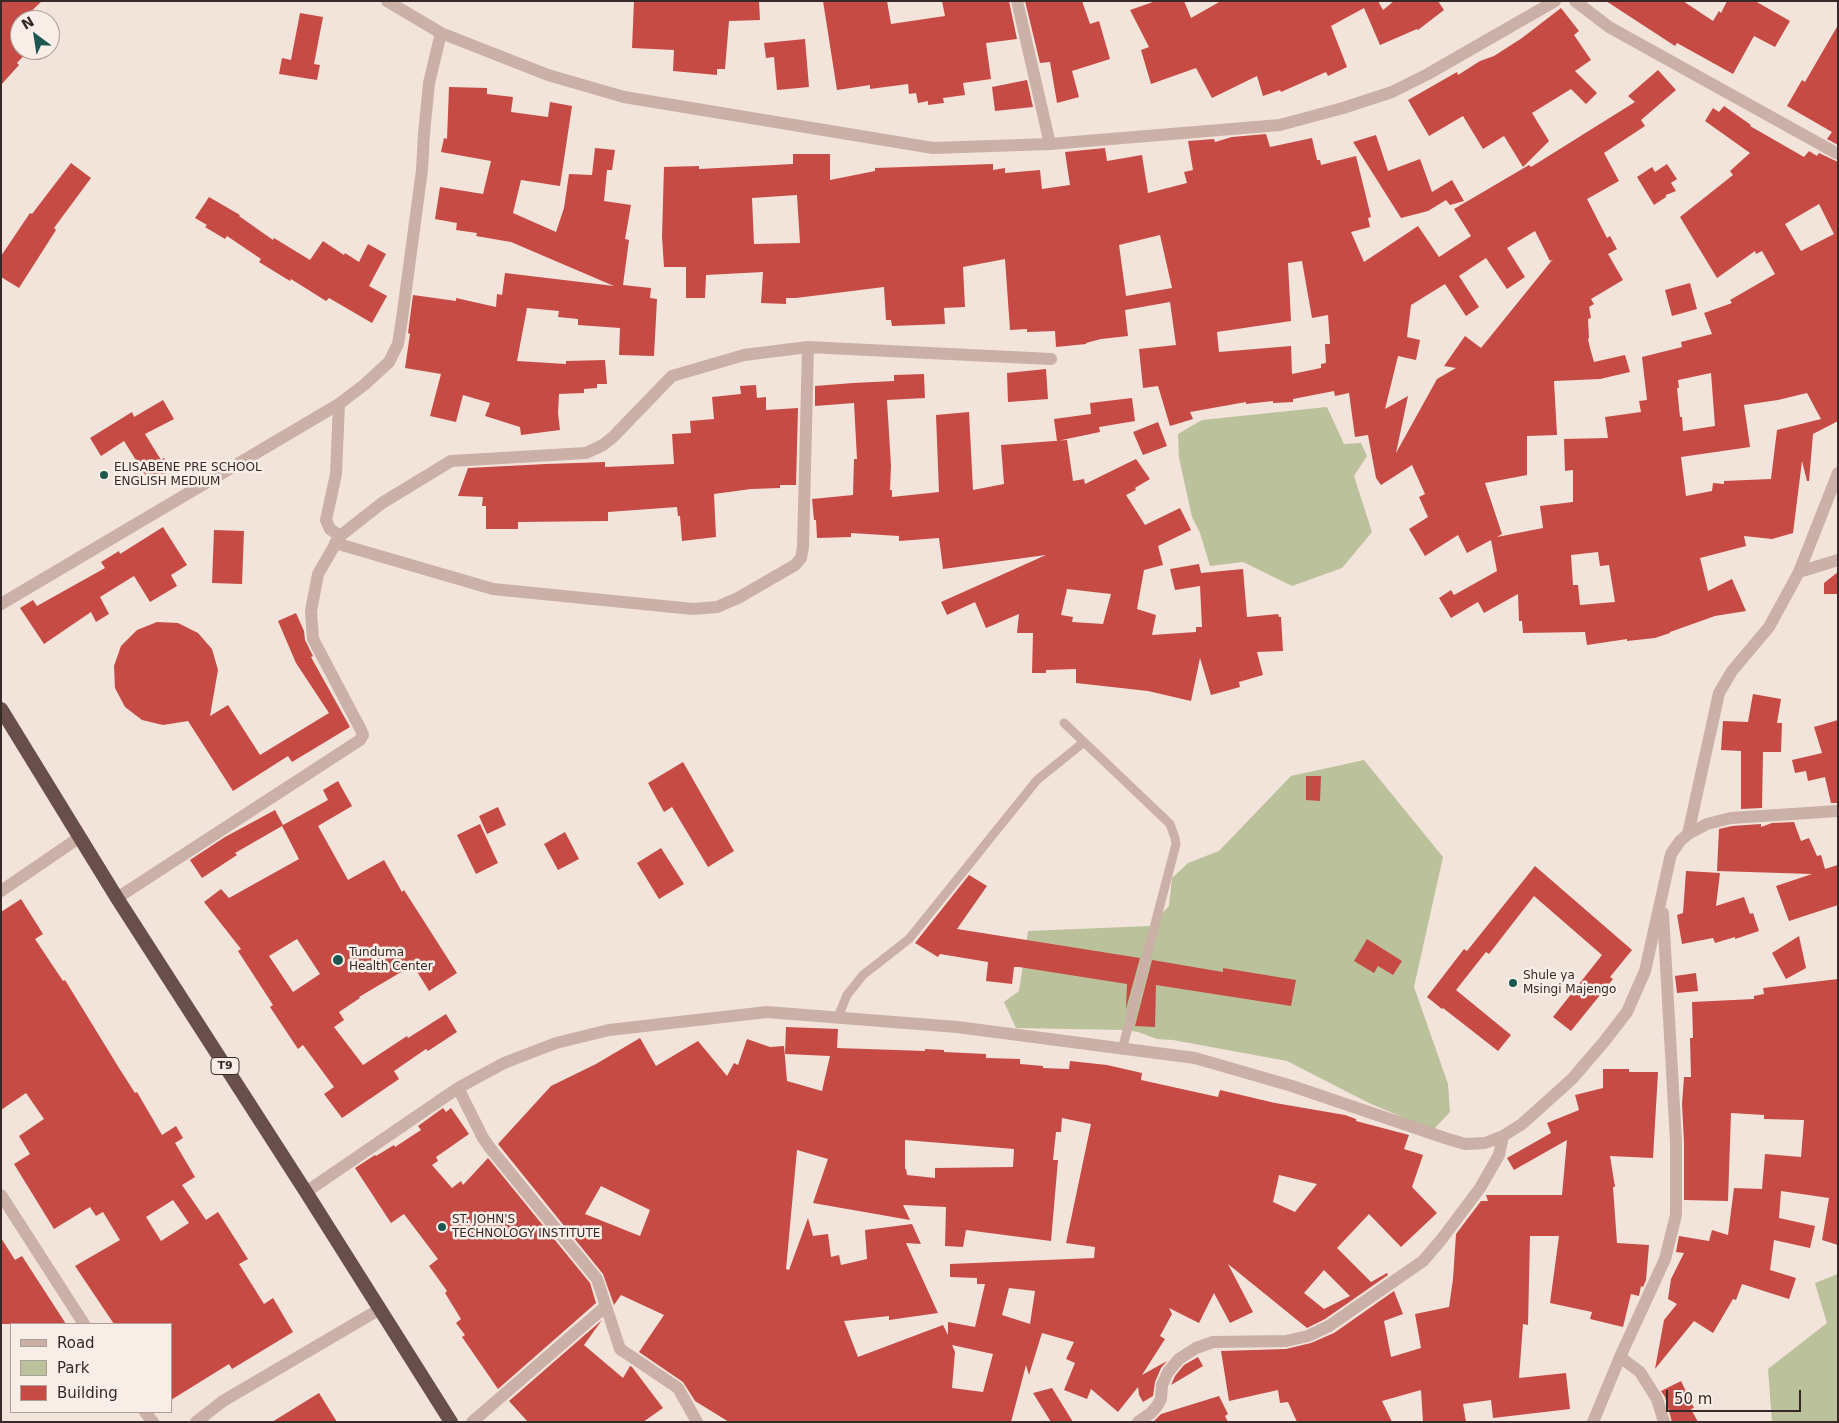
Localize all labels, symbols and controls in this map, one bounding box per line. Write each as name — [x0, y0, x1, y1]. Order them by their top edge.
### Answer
north arrow — [10, 10, 60, 60]
text: N — [19, 13, 37, 33]
place label: ELISABENE PRE SCHOOL ENGLISH MEDIUM — [114, 461, 262, 489]
marker: ELISABENE PRE SCHOOL ENGLISH MEDIUM — [98, 469, 110, 481]
place label: Tunduma Health Center — [349, 946, 433, 974]
marker: Tunduma Health Center — [331, 953, 345, 967]
place label: Shule ya Msingi Majengo — [1523, 969, 1616, 997]
marker: Shule ya Msingi Majengo — [1507, 977, 1519, 989]
road number: T9 — [211, 1058, 239, 1074]
place label: ST. JOHN'S TECHNOLOGY INSTITUTE — [452, 1213, 600, 1241]
marker: ST. JOHN'S TECHNOLOGY INSTITUTE — [436, 1221, 448, 1233]
legend — [10, 1323, 172, 1413]
text: Road — [57, 1334, 95, 1352]
text: Park — [57, 1359, 89, 1377]
scale bar — [1669, 1380, 1804, 1412]
text: Building — [57, 1384, 118, 1402]
text: 50 m — [1674, 1390, 1712, 1408]

